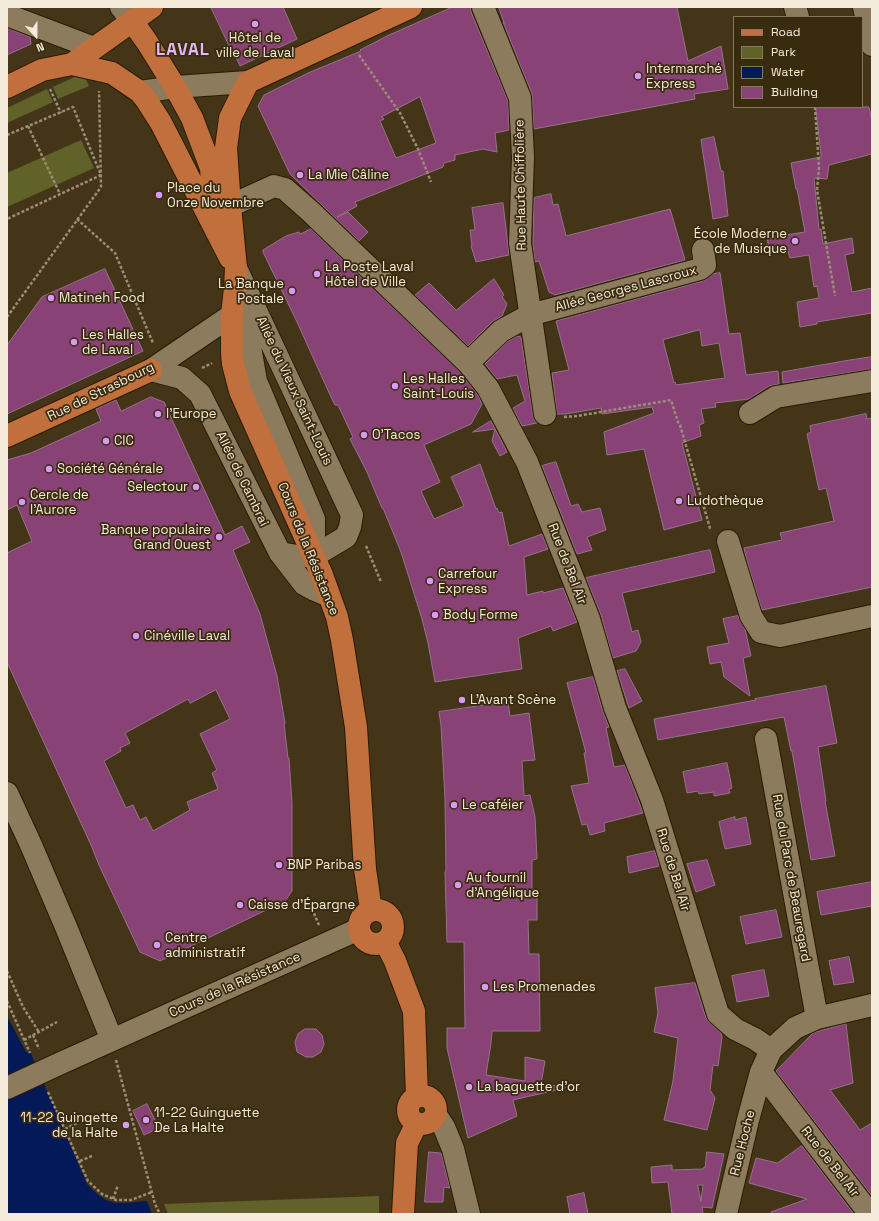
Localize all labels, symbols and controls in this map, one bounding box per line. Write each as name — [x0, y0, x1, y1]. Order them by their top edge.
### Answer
north arrow — [16, 16, 56, 56]
legend — [733, 16, 863, 108]
marker: Hôtel de ville de Laval — [250, 19, 260, 29]
text: Road — [771, 24, 800, 40]
place label: Hôtel de ville de Laval — [216, 30, 294, 61]
text: N — [34, 39, 46, 55]
district label: LAVAL — [156, 40, 210, 60]
text: Park — [771, 44, 796, 60]
place label: Intermarché Express — [646, 61, 722, 92]
text: Water — [771, 64, 805, 80]
marker: Intermarché Express — [633, 71, 643, 81]
text: Building — [771, 84, 818, 100]
street label: Rue Haute Chiffolière — [512, 119, 530, 251]
place label: La Mie Câline — [308, 167, 389, 183]
marker: La Mie Câline — [295, 170, 305, 180]
place label: Place du Onze Novembre — [167, 180, 264, 211]
marker: Place du Onze Novembre — [154, 190, 164, 200]
place label: École Moderne de Musique — [694, 226, 787, 257]
marker: École Moderne de Musique — [790, 236, 800, 246]
place label: La Poste Laval Hôtel de Ville — [325, 259, 414, 290]
street label: Allée Georges Lascroux — [553, 263, 699, 315]
marker: La Poste Laval Hôtel de Ville — [312, 269, 322, 279]
place label: La Banque Postale — [218, 276, 284, 307]
marker: La Banque Postale — [287, 286, 297, 296]
place label: Matineh Food — [59, 290, 145, 306]
marker: Matineh Food — [46, 293, 56, 303]
street label: Allée du Vieux Saint-Louis — [253, 314, 335, 468]
place label: Les Halles de Laval — [82, 327, 144, 358]
marker: Les Halles de Laval — [69, 337, 79, 347]
street label: Rue de Strasbourg — [45, 359, 157, 425]
place label: Les Halles Saint-Louis — [403, 371, 474, 402]
marker: Les Halles Saint-Louis — [390, 381, 400, 391]
place label: l'Europe — [166, 406, 216, 422]
marker: l'Europe — [153, 409, 163, 419]
place label: O'Tacos — [372, 427, 420, 443]
street label: Allée de Cambrai — [212, 429, 272, 529]
marker: O'Tacos — [359, 430, 369, 440]
place label: CIC — [114, 433, 134, 449]
marker: CIC — [101, 436, 111, 446]
place label: Société Générale — [57, 461, 163, 477]
marker: Société Générale — [44, 464, 54, 474]
place label: Selectour — [127, 479, 188, 495]
street label: Cours de la Résistance — [274, 480, 342, 618]
marker: Selectour — [191, 482, 201, 492]
place label: Cercle de l'Aurore — [30, 487, 89, 518]
place label: Ludothèque — [687, 493, 764, 509]
marker: Ludothèque — [674, 496, 684, 506]
marker: Cercle de l'Aurore — [17, 497, 27, 507]
street label: Rue de Bel Air — [544, 521, 590, 607]
place label: Banque populaire Grand Ouest — [101, 522, 211, 553]
marker: Banque populaire Grand Ouest — [214, 532, 224, 542]
place label: Carrefour Express — [438, 566, 497, 597]
marker: Carrefour Express — [425, 576, 435, 586]
place label: Body Forme — [443, 607, 518, 623]
marker: Body Forme — [430, 610, 440, 620]
place label: Cinéville Laval — [144, 628, 230, 644]
marker: Cinéville Laval — [131, 631, 141, 641]
place label: L'Avant Scène — [470, 692, 556, 708]
marker: L'Avant Scène — [457, 695, 467, 705]
street label: Rue du Parc de Beauregard — [769, 793, 813, 963]
place label: Le caféier — [462, 797, 524, 813]
marker: Le caféier — [449, 800, 459, 810]
street label: Rue de Bel Air — [653, 827, 693, 913]
place label: BNP Paribas — [287, 857, 361, 873]
marker: BNP Paribas — [274, 860, 284, 870]
place label: Au fournil d'Angélique — [466, 870, 539, 901]
marker: Au fournil d'Angélique — [453, 880, 463, 890]
place label: Caisse d'Épargne — [248, 897, 355, 913]
marker: Caisse d'Épargne — [235, 900, 245, 910]
place label: Centre administratif — [165, 930, 246, 961]
marker: Centre administratif — [152, 940, 162, 950]
street label: Cours de la Résistance — [167, 949, 303, 1021]
place label: Les Promenades — [493, 979, 596, 995]
marker: Les Promenades — [480, 982, 490, 992]
place label: La baguette d'or — [477, 1079, 580, 1095]
marker: La baguette d'or — [464, 1082, 474, 1092]
place label: 11-22 Guinguette De La Halte — [154, 1105, 259, 1136]
street label: Rue Hoche — [727, 1109, 759, 1177]
place label: 11-22 Guingette de la Halte — [21, 1110, 118, 1141]
marker: 11-22 Guinguette De La Halte — [141, 1115, 151, 1125]
marker: 11-22 Guingette de la Halte — [121, 1120, 131, 1130]
street label: Rue de Bel Air — [797, 1123, 863, 1201]

